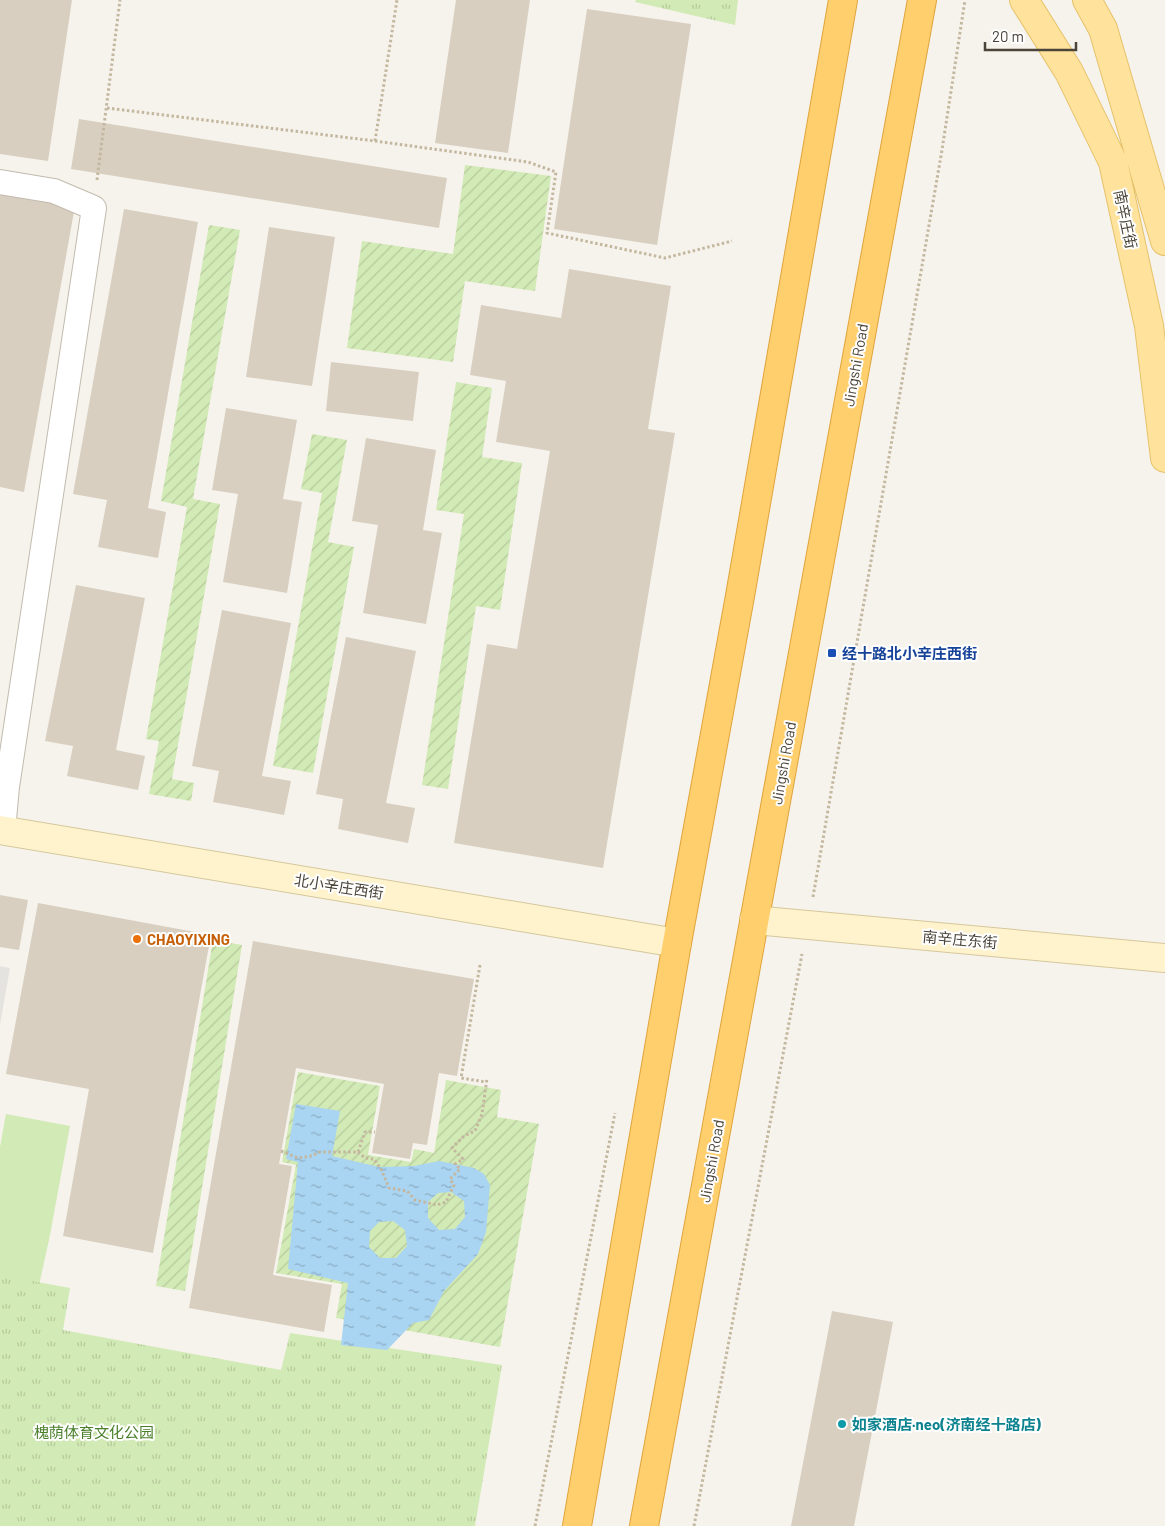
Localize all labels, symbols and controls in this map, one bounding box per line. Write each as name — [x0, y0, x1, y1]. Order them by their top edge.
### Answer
scale bar — [985, 20, 1076, 52]
text: 20 m — [992, 27, 1024, 45]
street label: 南辛庄街 — [1111, 188, 1141, 250]
street label: Jingshi Road — [839, 322, 871, 408]
place label: 经十路北小辛庄西街 — [842, 644, 977, 662]
marker: 经十路北小辛庄西街 — [826, 647, 838, 659]
street label: Jingshi Road — [767, 720, 799, 806]
street label: 北小辛庄西街 — [293, 870, 385, 902]
street label: 南辛庄东街 — [922, 927, 998, 951]
place label: CHAOYIXING — [147, 930, 230, 948]
marker: CHAOYIXING — [131, 933, 143, 945]
street label: Jingshi Road — [695, 1118, 727, 1204]
place label: 如家酒店·neo(济南经十路店) — [852, 1415, 1041, 1433]
marker: 如家酒店·neo(济南经十路店) — [836, 1418, 848, 1430]
park label: 槐荫体育文化公园 — [34, 1423, 154, 1441]

